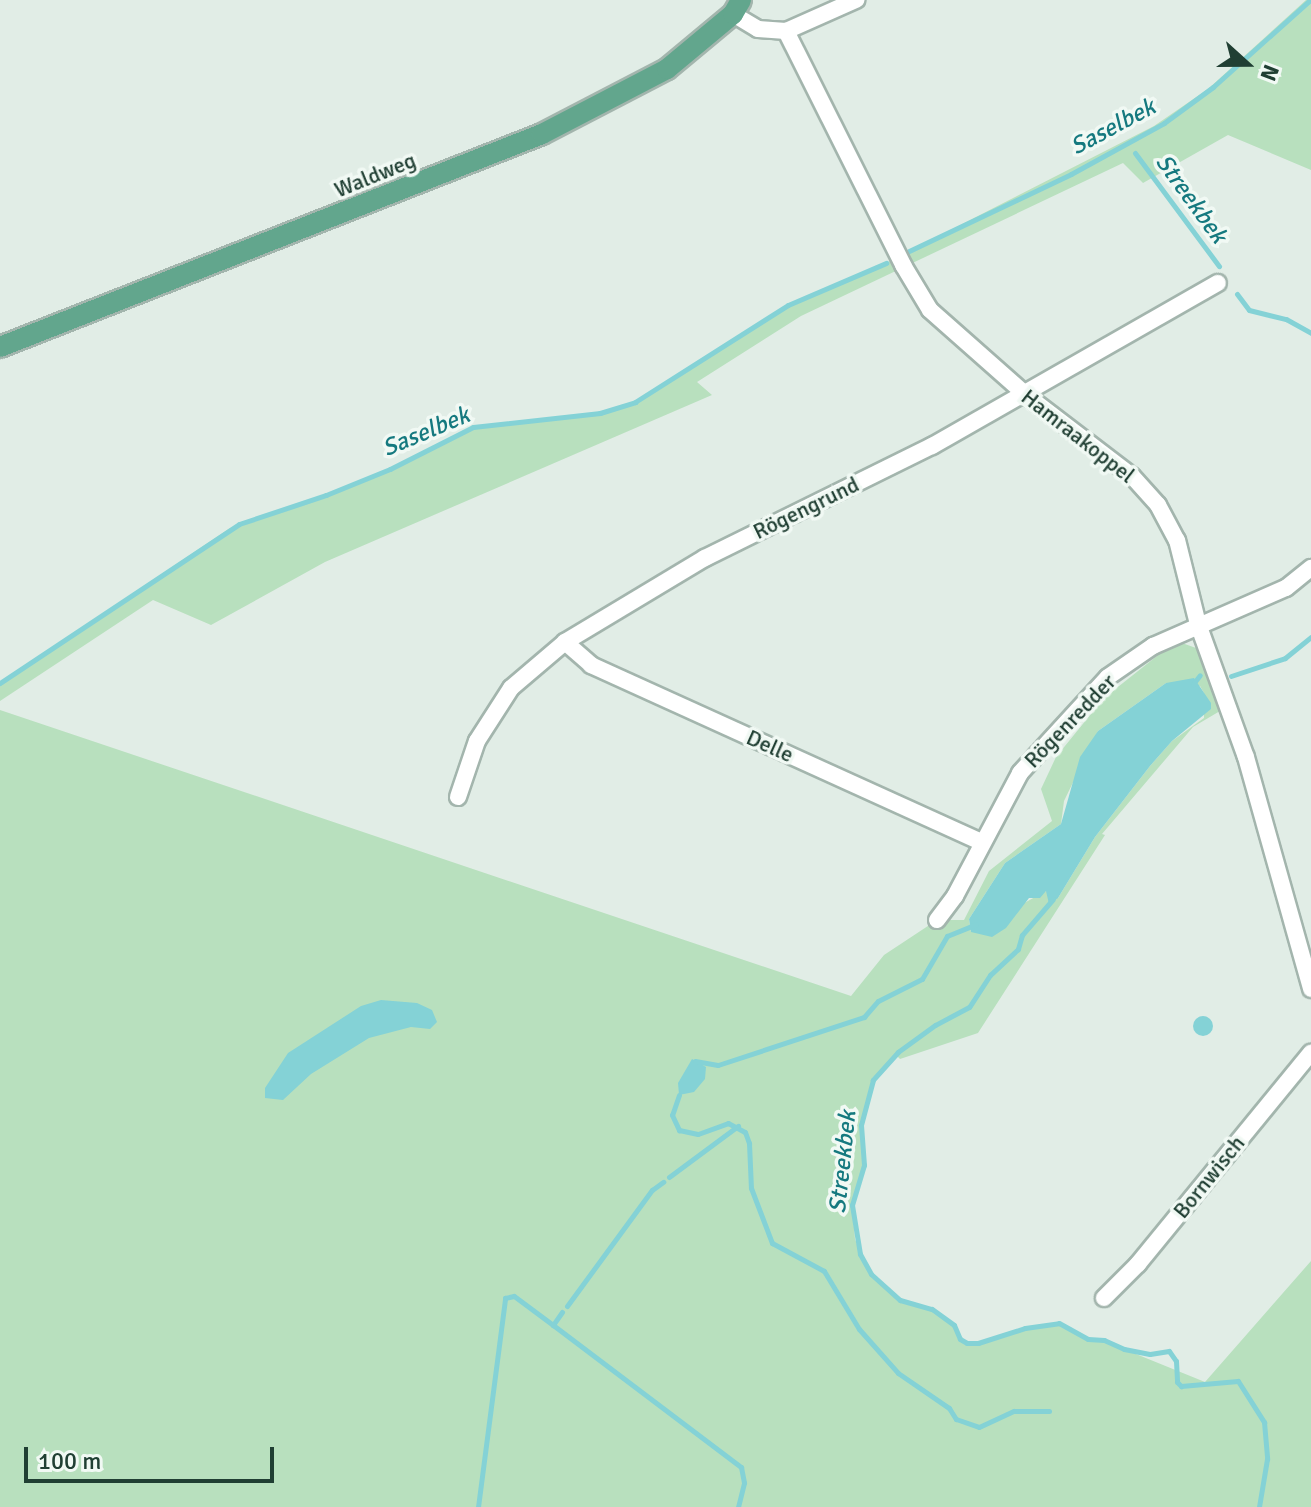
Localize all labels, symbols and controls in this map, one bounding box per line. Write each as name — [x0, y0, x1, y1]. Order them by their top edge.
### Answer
north arrow — [1207, 24, 1287, 104]
text: N — [1255, 61, 1285, 85]
water label: Saselbek — [1066, 93, 1160, 161]
street label: Waldweg — [331, 147, 419, 203]
water label: Streekbek — [1149, 149, 1233, 249]
street label: Hamraakoppel — [1016, 384, 1140, 488]
water label: Saselbek — [378, 401, 474, 463]
street label: Rögengrund — [749, 471, 863, 545]
street label: Rögenredder — [1019, 669, 1121, 773]
street label: Delle — [742, 724, 798, 768]
water label: Streekbek — [823, 1109, 863, 1215]
street label: Bornwisch — [1168, 1130, 1250, 1224]
scale bar — [28, 1431, 278, 1481]
text: 100 m — [38, 1446, 101, 1476]

